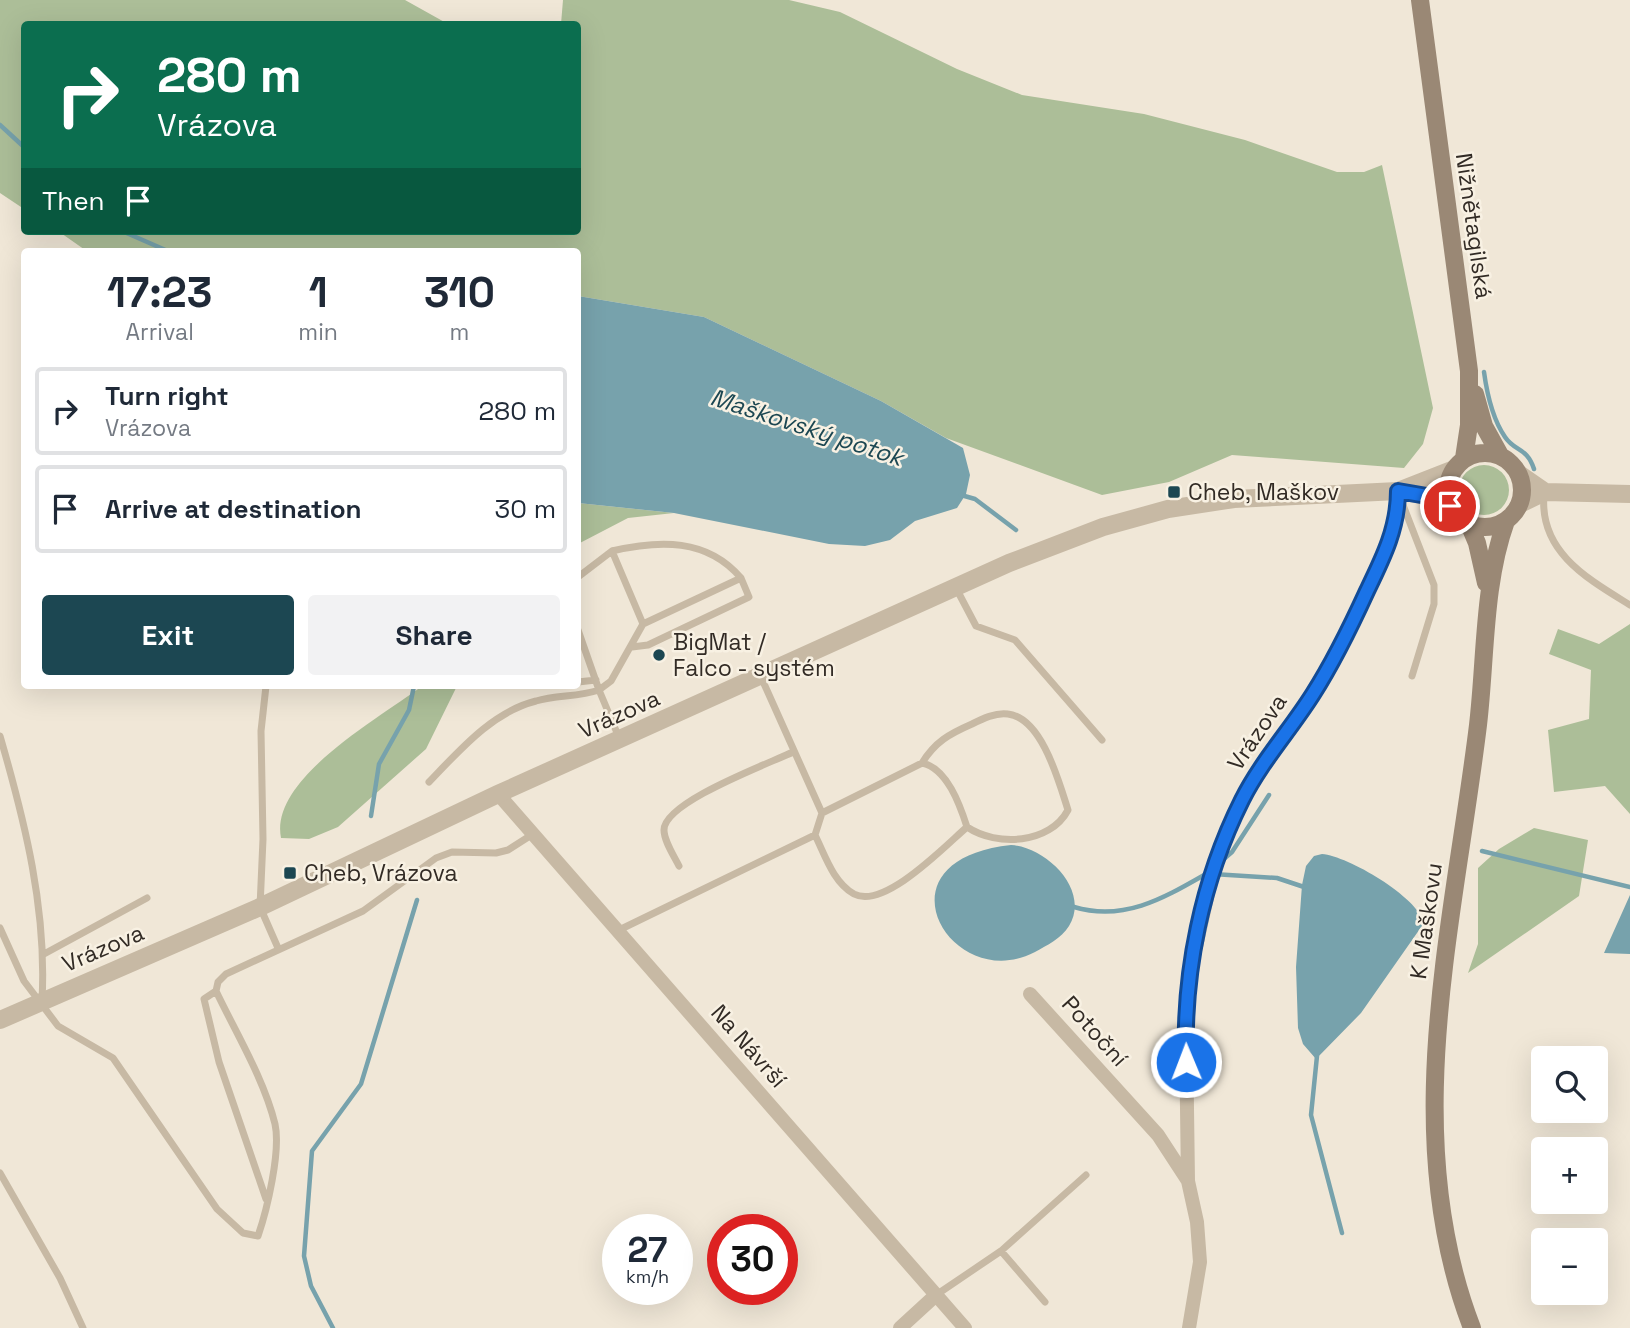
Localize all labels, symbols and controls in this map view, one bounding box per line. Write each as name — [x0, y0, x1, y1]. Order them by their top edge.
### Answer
text: 280 m — [157, 44, 302, 106]
icon: right — [42, 49, 133, 140]
text: Vrázova — [157, 105, 277, 145]
street label: Nižnětagilská — [1449, 151, 1499, 301]
icon: arrive — [119, 182, 157, 220]
text: Then — [42, 184, 105, 218]
text: 17:23 — [107, 266, 212, 319]
text: 1 — [309, 266, 328, 319]
text: 310 — [424, 266, 495, 319]
text: Arrival — [125, 317, 194, 347]
text: min — [298, 317, 338, 347]
text: m — [450, 317, 469, 347]
text: Turn right — [105, 379, 229, 413]
water label: Maškovský potok — [707, 381, 910, 474]
icon: right — [46, 392, 84, 430]
text: 280 m — [478, 394, 556, 428]
text: Vrázova — [105, 413, 191, 443]
pin — [1420, 476, 1480, 536]
place label: Cheb, Maškov — [1188, 477, 1339, 507]
marker: Cheb, Maškov — [1166, 484, 1182, 500]
icon: arrive — [1431, 487, 1469, 525]
icon: arrive — [46, 490, 84, 528]
text: Arrive at destination — [105, 492, 362, 526]
text: 30 m — [495, 492, 556, 526]
button: Exit — [42, 595, 294, 675]
button: Share — [308, 595, 560, 675]
place label: BigMat / Falco - systém — [673, 627, 835, 683]
marker: BigMat / Falco - systém — [651, 647, 667, 663]
street label: Vrázova — [574, 683, 664, 745]
street label: Vrázova — [1220, 688, 1294, 776]
place label: Cheb, Vrázova — [304, 858, 458, 888]
street label: K Maškovu — [1403, 861, 1449, 981]
marker: Cheb, Vrázova — [282, 865, 298, 881]
street label: Vrázova — [58, 917, 148, 979]
street label: Potoční — [1055, 989, 1135, 1073]
street label: Na Návrší — [705, 998, 794, 1094]
position arrow — [1149, 1025, 1223, 1099]
map controls — [1531, 1046, 1608, 1305]
button: search — [1531, 1046, 1608, 1123]
button: + — [1531, 1137, 1608, 1214]
speed limit sign: 30 — [707, 1214, 798, 1305]
text: 27 — [628, 1228, 667, 1272]
button: − — [1531, 1228, 1608, 1305]
text: km/h — [626, 1265, 669, 1288]

